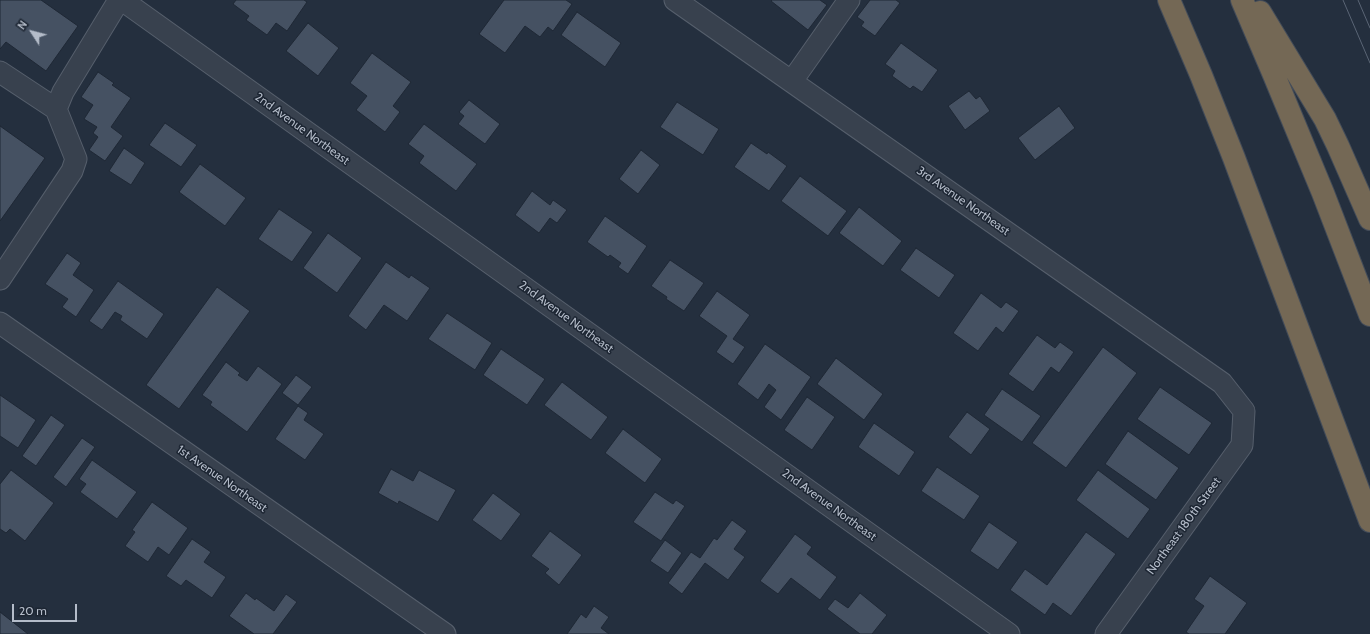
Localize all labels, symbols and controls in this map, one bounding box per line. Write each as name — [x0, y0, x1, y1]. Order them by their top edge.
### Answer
north arrow — [12, 12, 52, 52]
text: N — [14, 18, 30, 32]
street label: 2nd Avenue Northeast — [252, 90, 352, 168]
street label: 3rd Avenue Northeast — [914, 163, 1012, 239]
street label: 2nd Avenue Northeast — [516, 278, 616, 356]
street label: 1st Avenue Northeast — [174, 443, 270, 515]
street label: 2nd Avenue Northeast — [779, 466, 879, 544]
street label: Northeast 180th Street — [1144, 475, 1224, 577]
scale bar — [14, 596, 79, 622]
text: 20 m — [19, 603, 47, 618]

